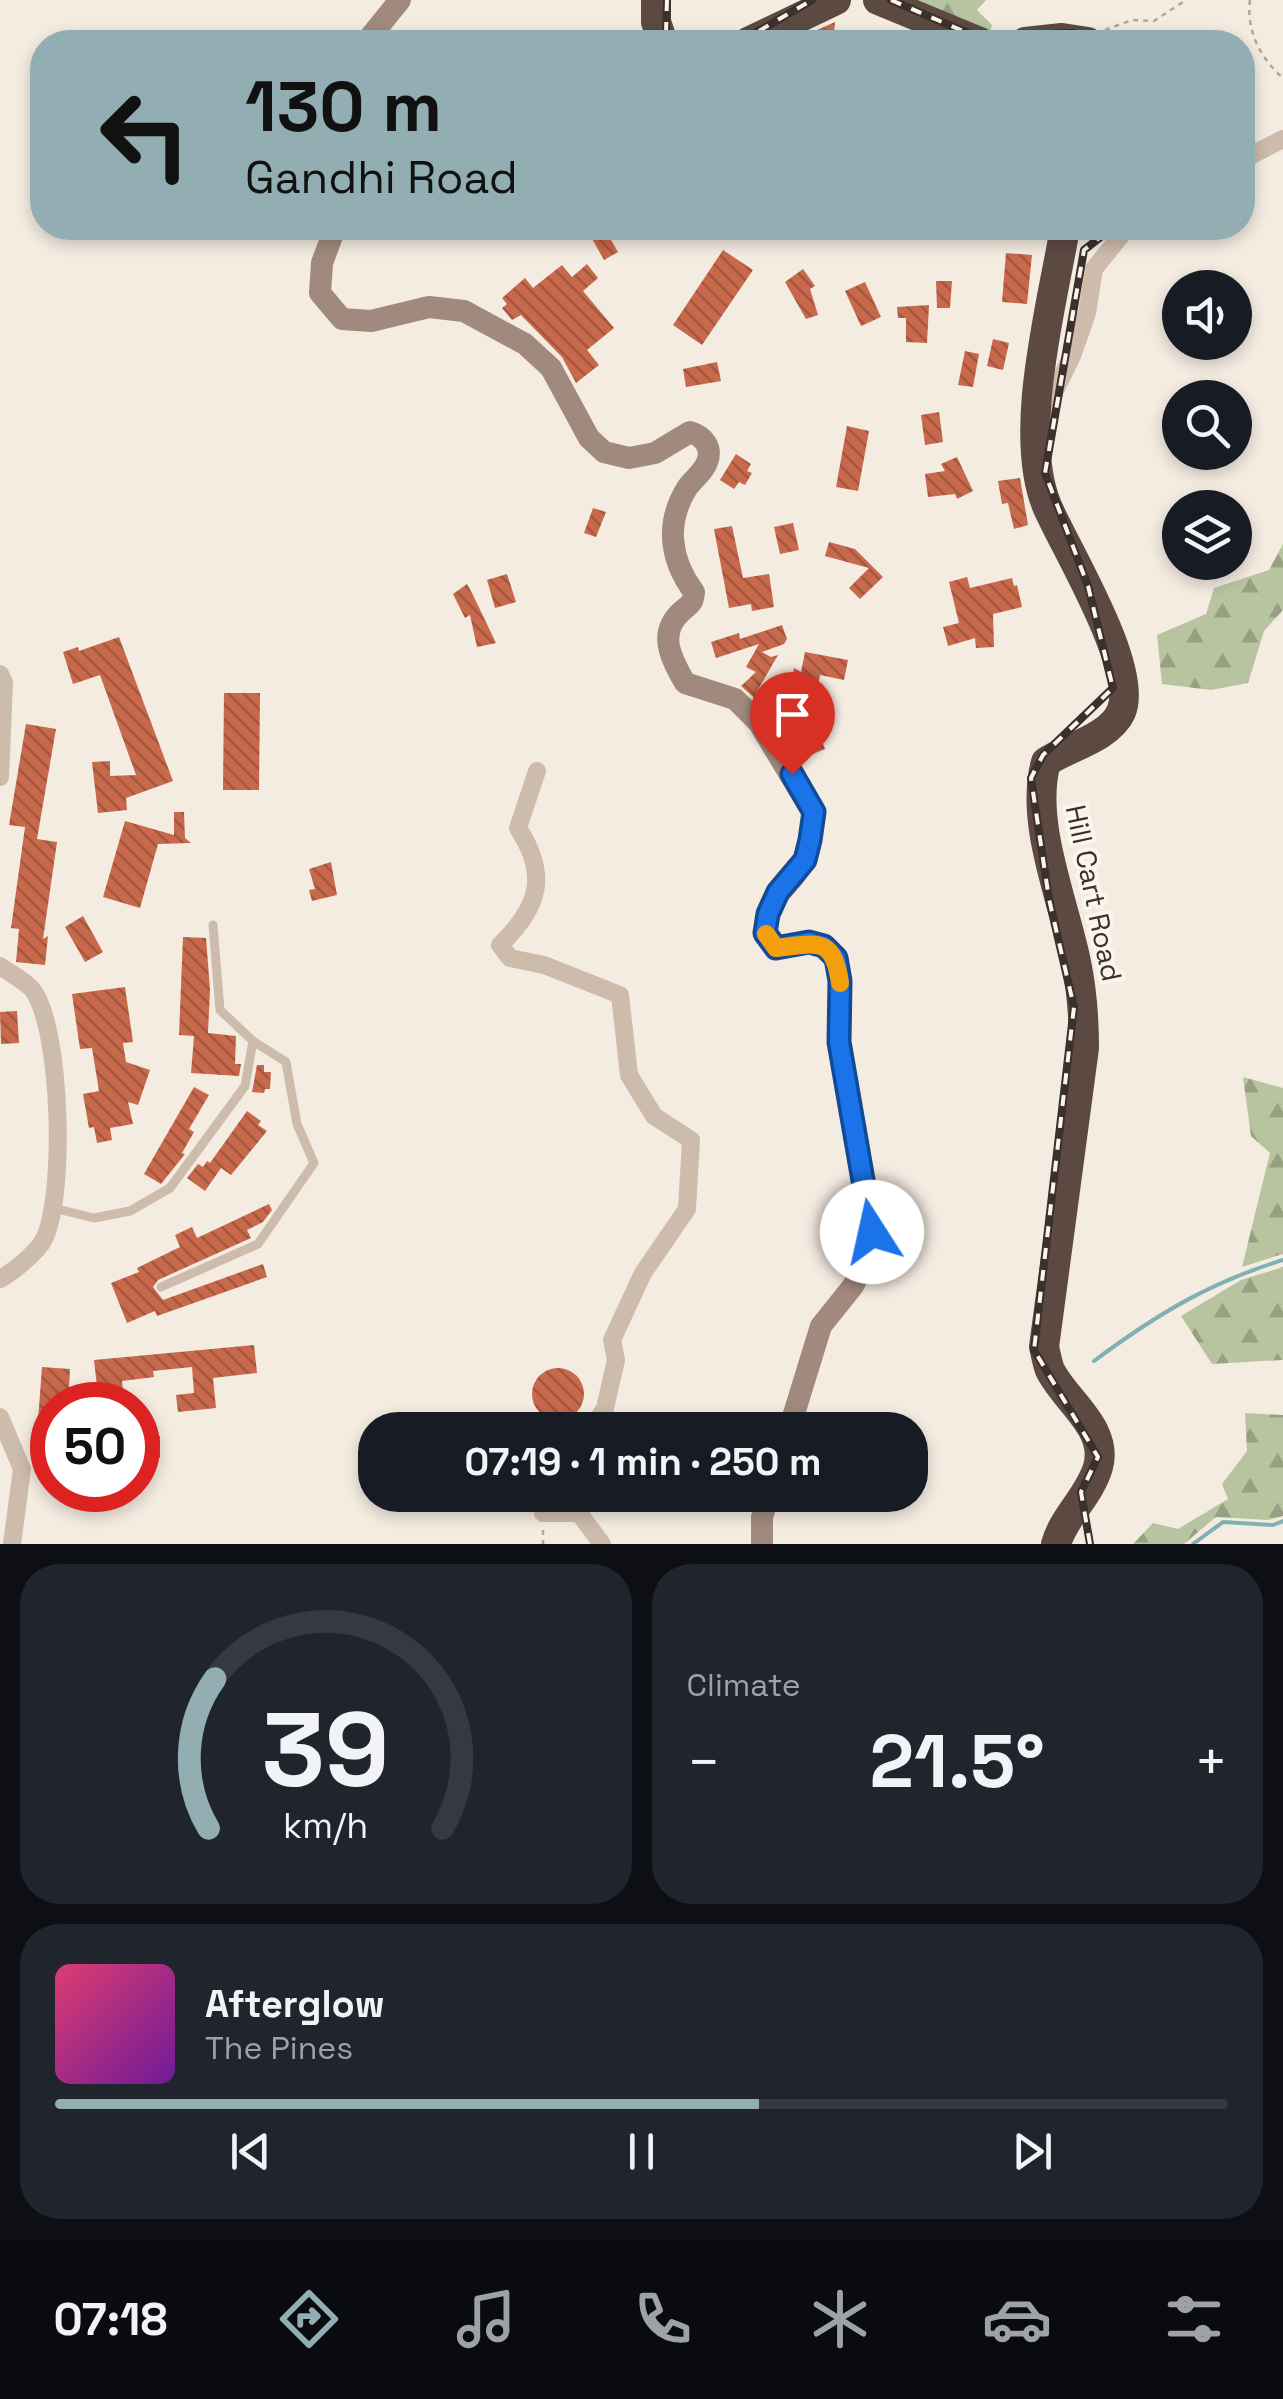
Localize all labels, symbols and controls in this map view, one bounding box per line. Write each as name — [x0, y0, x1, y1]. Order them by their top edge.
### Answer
text: 130 m — [245, 62, 442, 151]
icon: left — [80, 70, 210, 200]
text: Gandhi Road — [245, 149, 518, 206]
map controls — [1162, 270, 1252, 580]
button: sound — [1162, 270, 1252, 360]
button: search — [1162, 380, 1252, 470]
button: layers — [1162, 490, 1252, 580]
pin — [750, 672, 835, 775]
icon: arrive — [765, 687, 820, 742]
street label: Hill Cart Road — [1058, 801, 1130, 985]
position arrow — [820, 1180, 924, 1284]
speed limit sign: 50 — [30, 1382, 160, 1512]
text: 07:19 · 1 min · 250 m — [465, 1438, 821, 1486]
text: Climate — [687, 1665, 801, 1705]
text: 39 — [262, 1684, 390, 1816]
text: 21.5° — [870, 1713, 1045, 1809]
text: − — [687, 1727, 721, 1797]
text: + — [1194, 1727, 1228, 1797]
text: km/h — [283, 1803, 368, 1848]
text: Afterglow — [205, 1980, 385, 2028]
text: The Pines — [205, 2028, 353, 2068]
icon: previous — [223, 2124, 278, 2179]
icon: pause — [614, 2124, 669, 2179]
icon: next — [1005, 2124, 1060, 2179]
icon: directions — [274, 2284, 344, 2354]
icon: music — [451, 2284, 521, 2354]
icon: phone — [628, 2284, 698, 2354]
icon: climate — [805, 2284, 875, 2354]
icon: car — [982, 2284, 1052, 2354]
icon: filters — [1159, 2284, 1229, 2354]
text: 07:18 — [54, 2291, 167, 2348]

